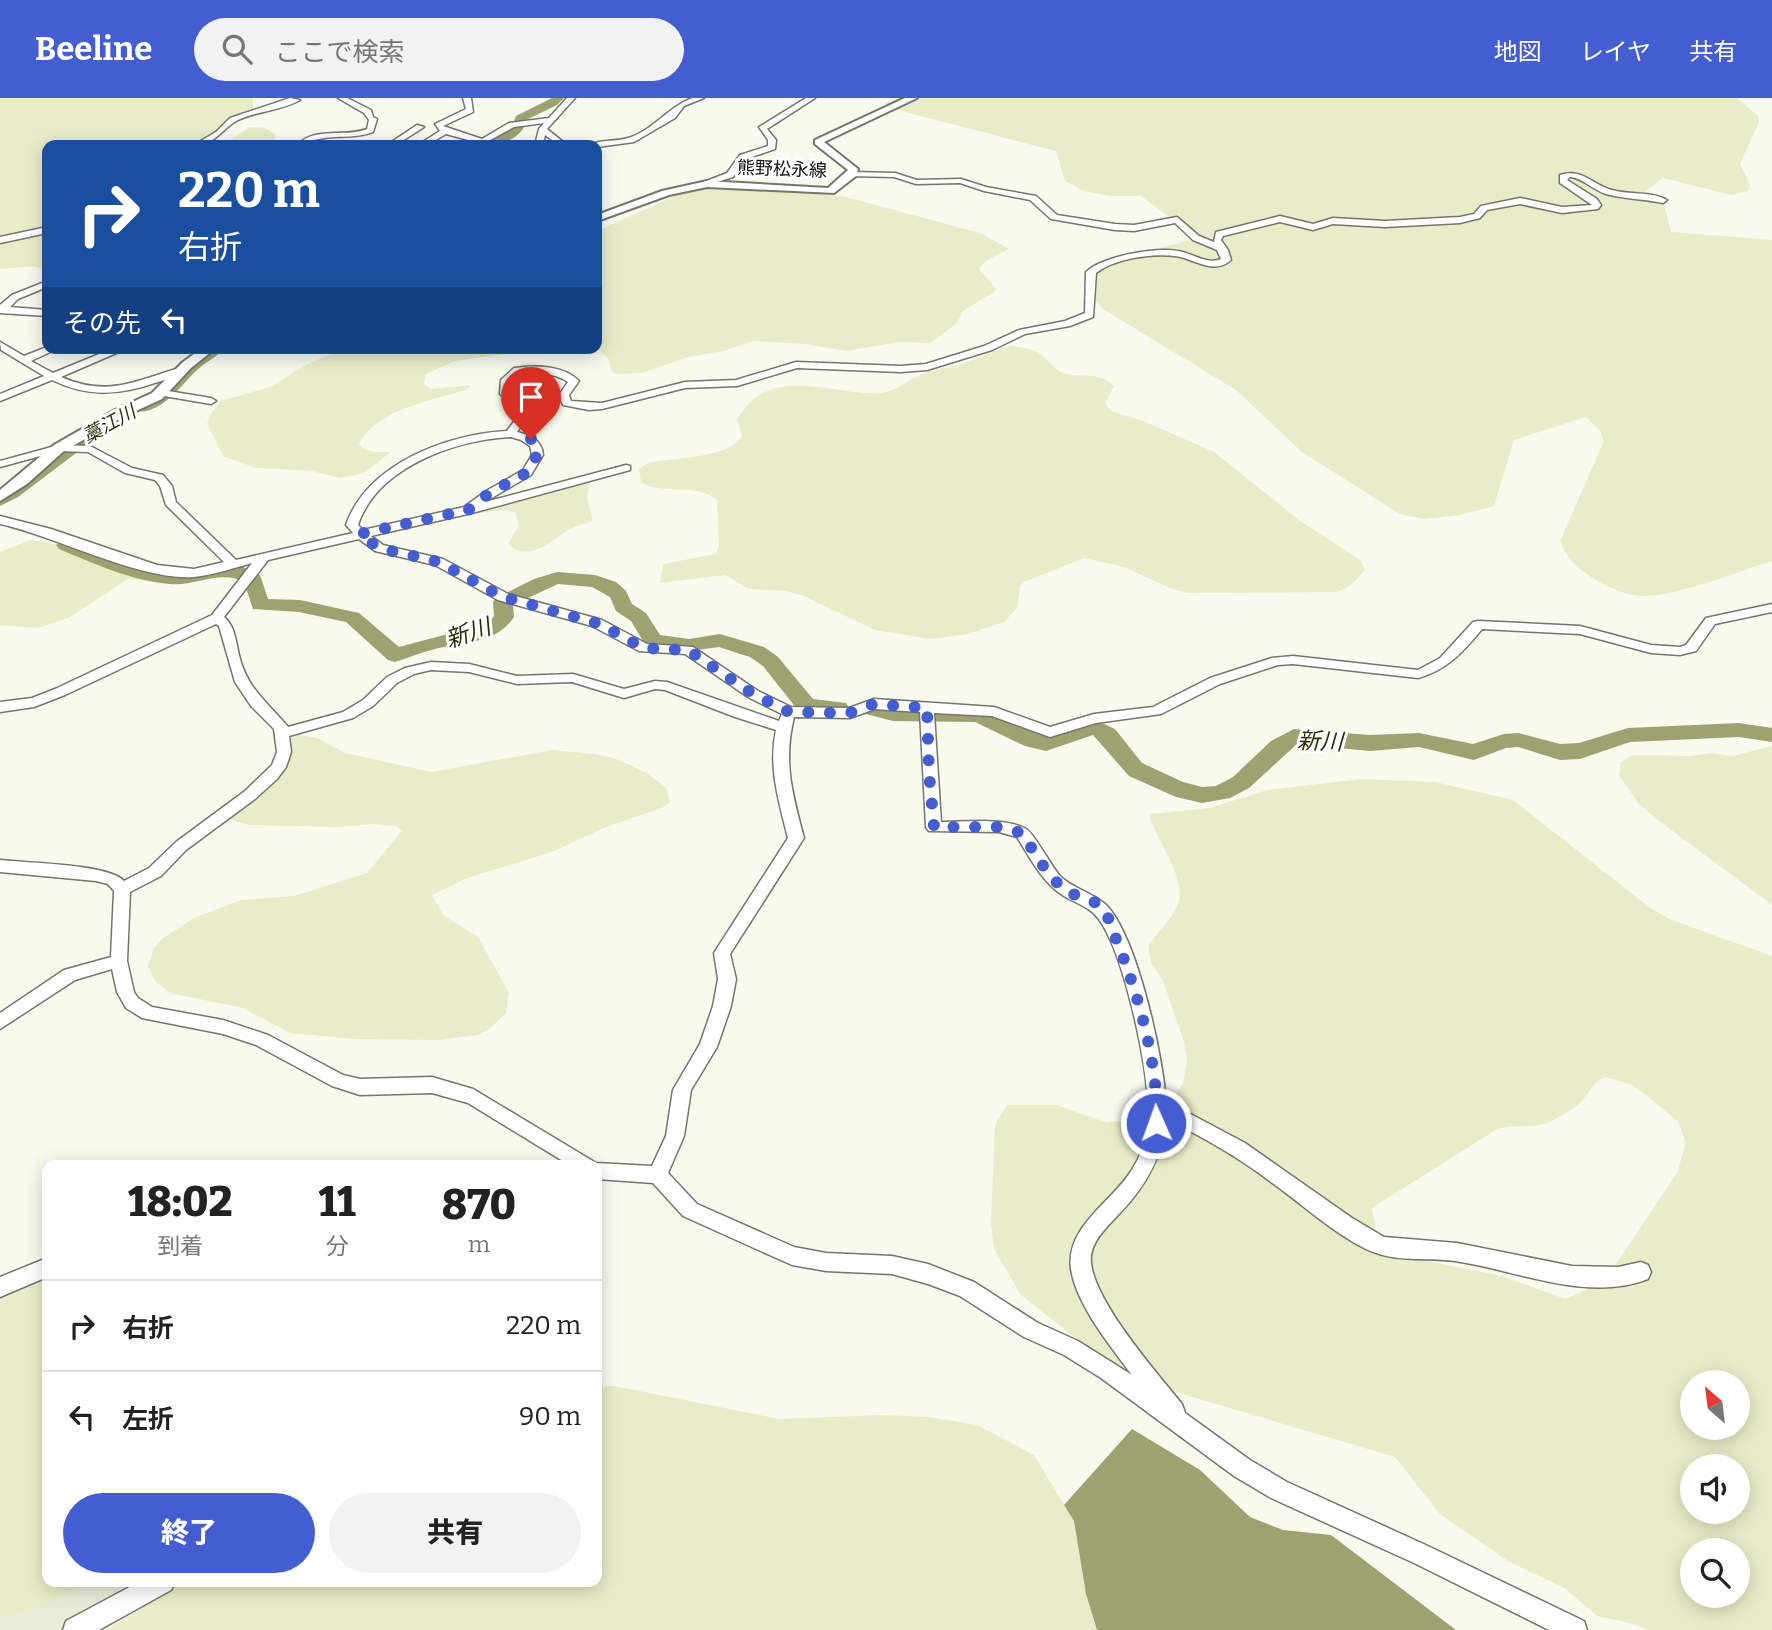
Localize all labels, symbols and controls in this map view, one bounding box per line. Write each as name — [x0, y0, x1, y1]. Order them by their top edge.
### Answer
search box — [194, 18, 684, 81]
text: Beeline — [35, 29, 152, 69]
icon: search — [218, 30, 256, 68]
text: ここで検索 — [274, 37, 405, 68]
text: 地図 — [1494, 38, 1542, 66]
text: レイヤ — [1580, 38, 1651, 66]
text: 共有 — [1689, 38, 1737, 66]
street label: 熊野松永線 — [737, 156, 827, 182]
text: 220 m — [178, 161, 320, 220]
icon: right — [63, 168, 154, 259]
text: 右折 — [178, 228, 242, 266]
icon: left — [155, 301, 193, 339]
text: その先 — [63, 308, 141, 339]
pin — [501, 367, 561, 439]
icon: arrive — [512, 378, 550, 416]
water label: 藁江川 — [78, 399, 141, 448]
water label: 新川 — [442, 611, 497, 654]
water label: 新川 — [1297, 726, 1346, 756]
position arrow — [1119, 1086, 1193, 1160]
text: 18:02 — [128, 1177, 233, 1227]
text: 11 — [318, 1177, 356, 1227]
text: 870 — [442, 1180, 516, 1230]
text: m — [468, 1230, 490, 1258]
text: 到着 — [157, 1232, 203, 1260]
text: 分 — [326, 1232, 349, 1260]
icon: right — [63, 1307, 101, 1345]
text: 220 m — [506, 1310, 581, 1341]
text: 右折 — [122, 1313, 174, 1344]
north arrow — [1680, 1370, 1750, 1440]
map controls — [1680, 1370, 1750, 1608]
icon: left — [63, 1398, 101, 1436]
text: 90 m — [519, 1401, 581, 1432]
text: 左折 — [122, 1404, 174, 1435]
button: sound — [1680, 1454, 1750, 1524]
button: 終了 — [63, 1493, 315, 1573]
button: 共有 — [329, 1493, 581, 1573]
button: search — [1680, 1538, 1750, 1608]

